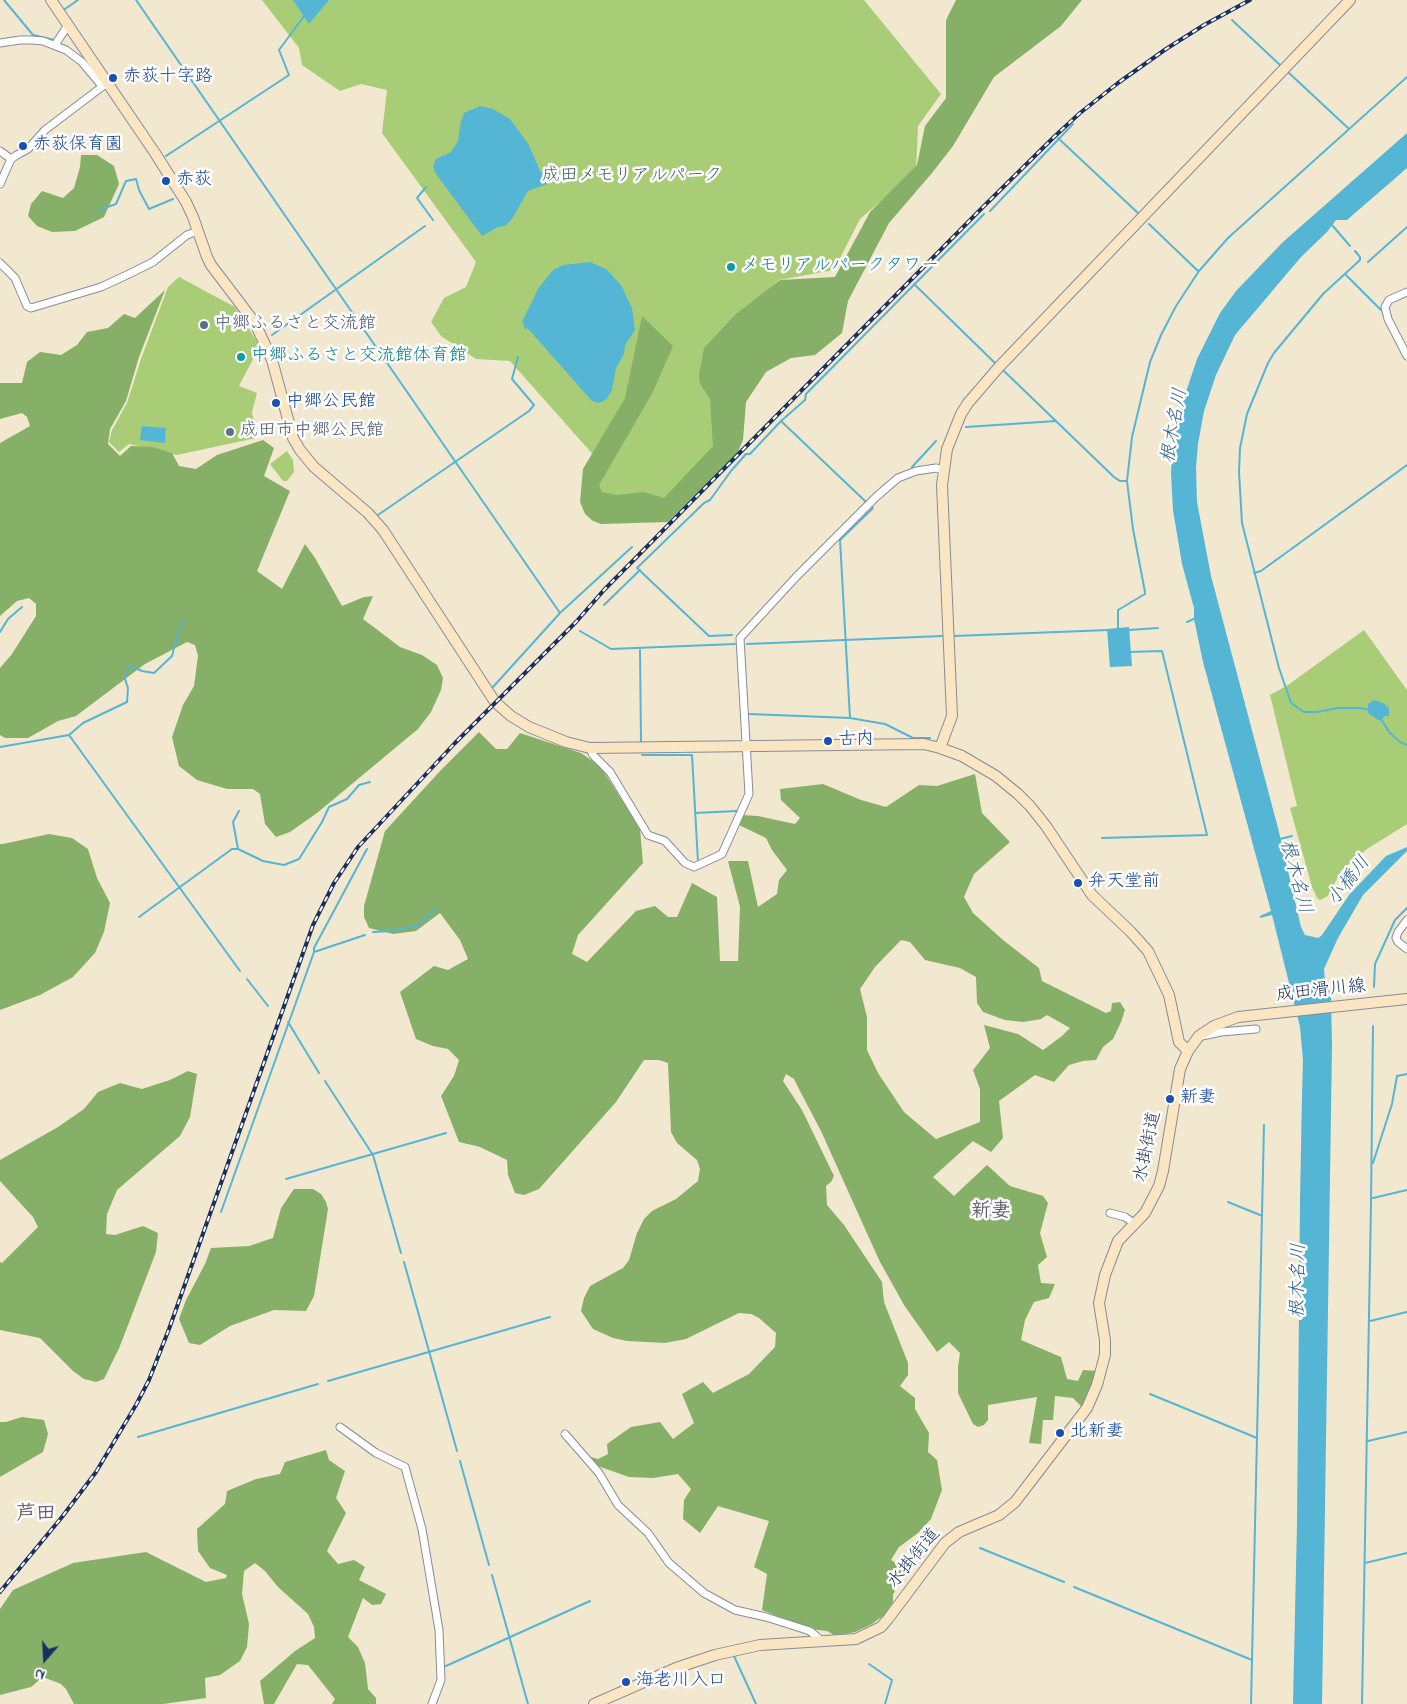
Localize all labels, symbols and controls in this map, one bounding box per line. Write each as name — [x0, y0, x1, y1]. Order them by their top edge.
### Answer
place label: 赤荻十字路 — [123, 67, 213, 89]
marker: 赤荻十字路 — [107, 72, 119, 84]
place label: 赤荻保育園 — [33, 135, 123, 157]
marker: 赤荻保育園 — [17, 140, 29, 152]
park label: 成田メモリアルパーク — [542, 166, 722, 188]
place label: 赤荻 — [176, 170, 212, 192]
marker: 赤荻 — [160, 175, 172, 187]
place label: メモリアルパークタワー — [741, 256, 939, 278]
marker: メモリアルパークタワー — [725, 261, 737, 273]
place label: 中郷ふるさと交流館 — [214, 314, 376, 336]
marker: 中郷ふるさと交流館 — [198, 319, 210, 331]
place label: 中郷ふるさと交流館体育館 — [251, 346, 467, 368]
marker: 中郷ふるさと交流館体育館 — [235, 351, 247, 363]
water label: 根木名川 — [1158, 387, 1194, 465]
place label: 中郷公民館 — [286, 392, 376, 414]
marker: 中郷公民館 — [270, 397, 282, 409]
place label: 成田市中郷公民館 — [240, 421, 384, 443]
marker: 成田市中郷公民館 — [224, 426, 236, 438]
place label: 古内 — [838, 730, 874, 752]
marker: 古内 — [822, 735, 834, 747]
water label: 根木名川 — [1273, 837, 1315, 917]
water label: 小橋川 — [1323, 853, 1377, 911]
place label: 弁天堂前 — [1088, 872, 1160, 894]
marker: 弁天堂前 — [1072, 877, 1084, 889]
street label: 成田滑川線 — [1275, 977, 1367, 1007]
place label: 新妻 — [1180, 1088, 1216, 1110]
marker: 新妻 — [1164, 1093, 1176, 1105]
street label: 水掛街道 — [1131, 1110, 1167, 1184]
district label: 新妻 — [971, 1201, 1011, 1225]
water label: 根木名川 — [1288, 1243, 1312, 1319]
place label: 北新妻 — [1070, 1422, 1124, 1444]
marker: 北新妻 — [1054, 1427, 1066, 1439]
district label: 芦田 — [16, 1504, 56, 1528]
street label: 水掛街道 — [884, 1524, 946, 1594]
north arrow — [20, 1634, 70, 1684]
text: N — [32, 1662, 48, 1685]
place label: 海老川入口 — [636, 1671, 726, 1693]
marker: 海老川入口 — [620, 1676, 632, 1688]

